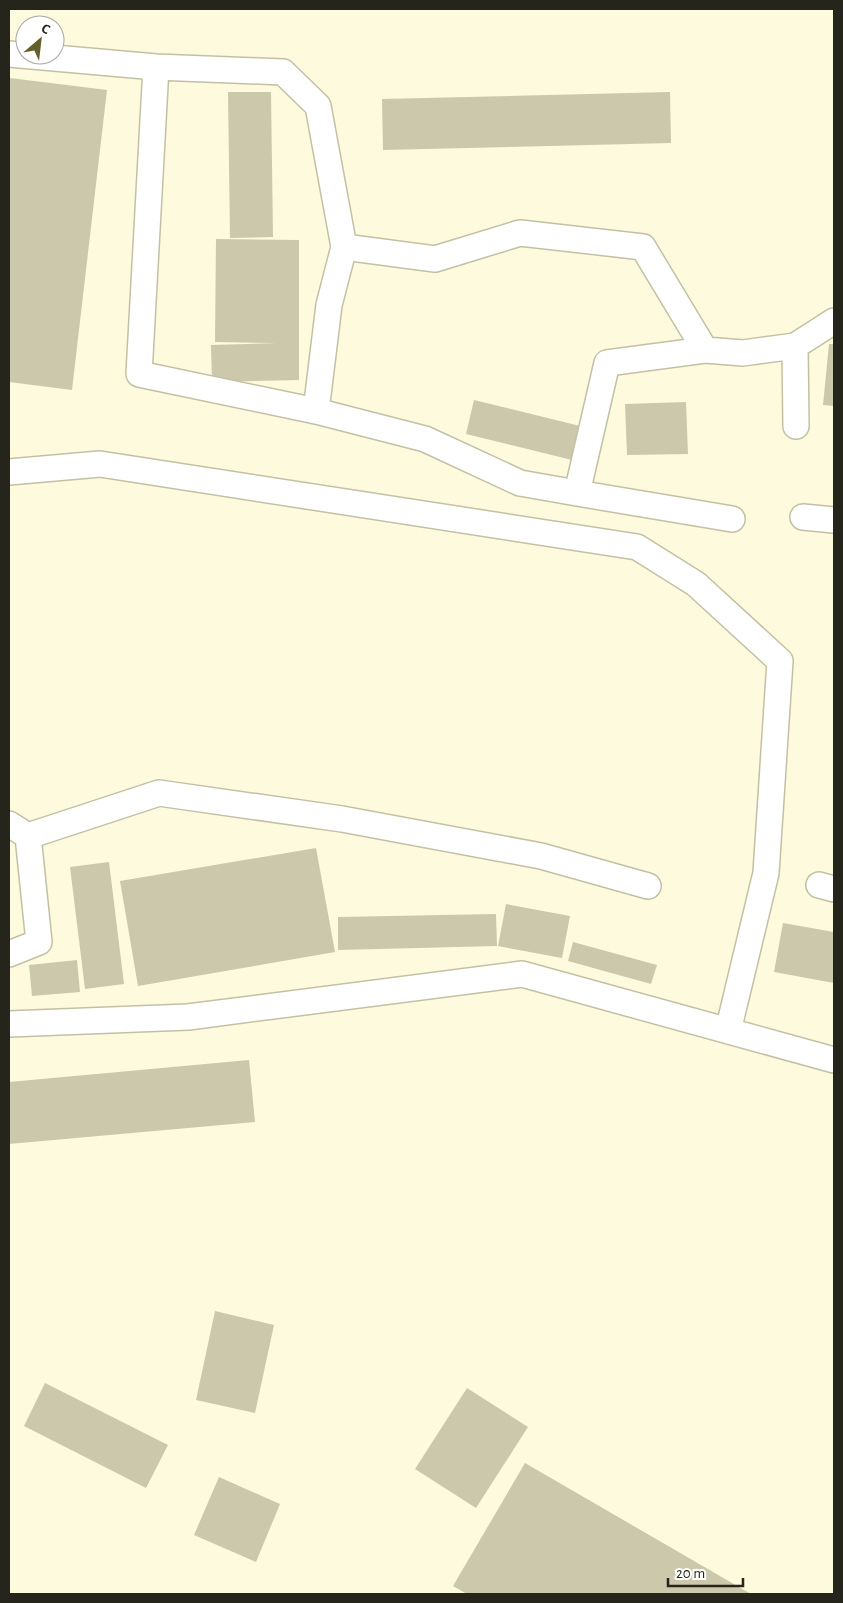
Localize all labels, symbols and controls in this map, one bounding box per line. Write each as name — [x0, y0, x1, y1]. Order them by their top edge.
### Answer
north arrow — [15, 15, 65, 65]
text: С — [39, 21, 53, 38]
scale bar — [668, 1556, 743, 1588]
text: 20 m — [676, 1566, 705, 1581]

